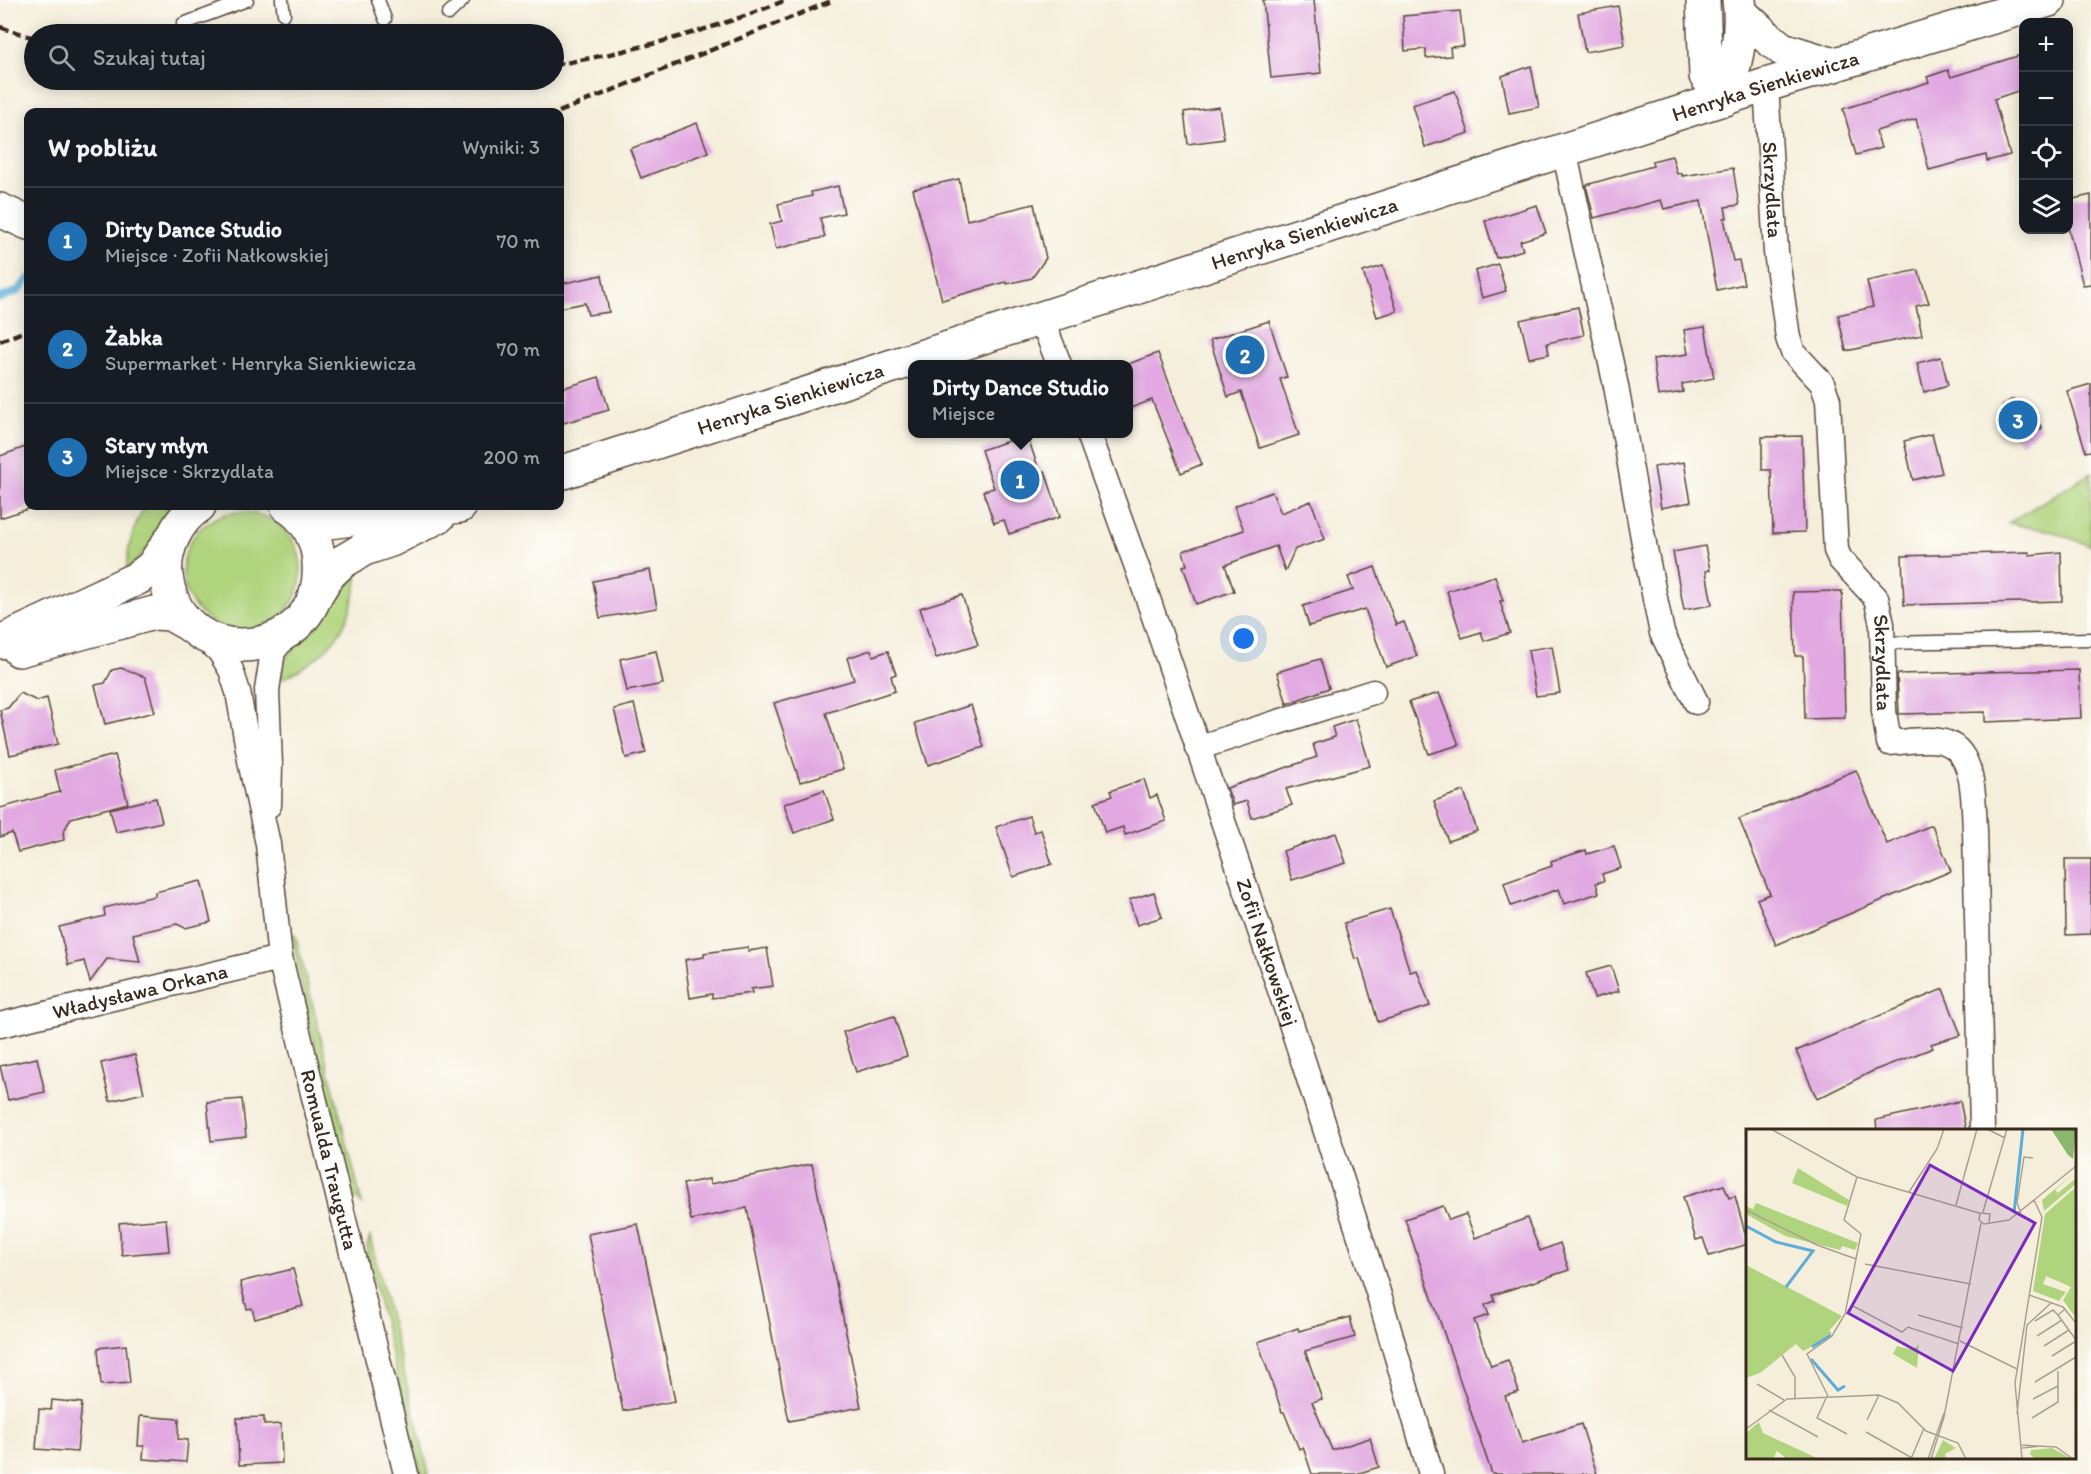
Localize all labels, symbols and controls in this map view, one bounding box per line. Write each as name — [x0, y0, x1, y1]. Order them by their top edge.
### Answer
map controls — [2019, 18, 2073, 234]
button: + — [2019, 18, 2073, 72]
search box — [24, 24, 564, 90]
icon: search — [45, 41, 78, 74]
text: Szukaj tutaj — [93, 44, 206, 71]
street label: Henryka Sienkiewicza — [1669, 45, 1862, 126]
button: − — [2019, 72, 2073, 126]
button: locate — [2019, 126, 2073, 180]
text: W pobliżu — [48, 131, 157, 163]
text: Wyniki: 3 — [462, 135, 540, 159]
street label: Skrzydlata — [1757, 141, 1788, 239]
button: layers — [2019, 180, 2073, 234]
street label: Henryka Sienkiewicza — [1208, 191, 1401, 275]
text: Dirty Dance Studio — [105, 216, 282, 243]
text: 1 — [63, 229, 72, 253]
text: 70 m — [496, 229, 540, 253]
text: Miejsce · Zofii Nałkowskiej — [105, 243, 329, 267]
text: Żabka — [105, 324, 162, 351]
pin: 2 — [1226, 332, 1264, 378]
text: 2 — [62, 337, 73, 361]
text: 70 m — [496, 337, 540, 361]
text: Supermarket · Henryka Sienkiewicza — [105, 351, 416, 375]
street label: Henryka Sienkiewicza — [694, 357, 887, 440]
popup — [908, 360, 1133, 438]
text: Dirty Dance Studio — [932, 374, 1109, 401]
pin: 3 — [1998, 398, 2038, 442]
text: Miejsce — [932, 401, 995, 425]
text: Stary młyn — [105, 432, 208, 459]
text: 3 — [62, 445, 73, 469]
text: 200 m — [484, 445, 540, 469]
pin: 1 — [1000, 458, 1040, 502]
text: Miejsce · Skrzydlata — [105, 459, 274, 483]
street label: Skrzydlata — [1868, 612, 1897, 711]
your location — [1229, 624, 1258, 653]
street label: Zofii Nałkowskiej — [1231, 875, 1304, 1029]
street label: Władysława Orkana — [50, 958, 230, 1024]
street label: Romualda Traugutta — [296, 1067, 364, 1252]
inset map — [1746, 1129, 2076, 1459]

